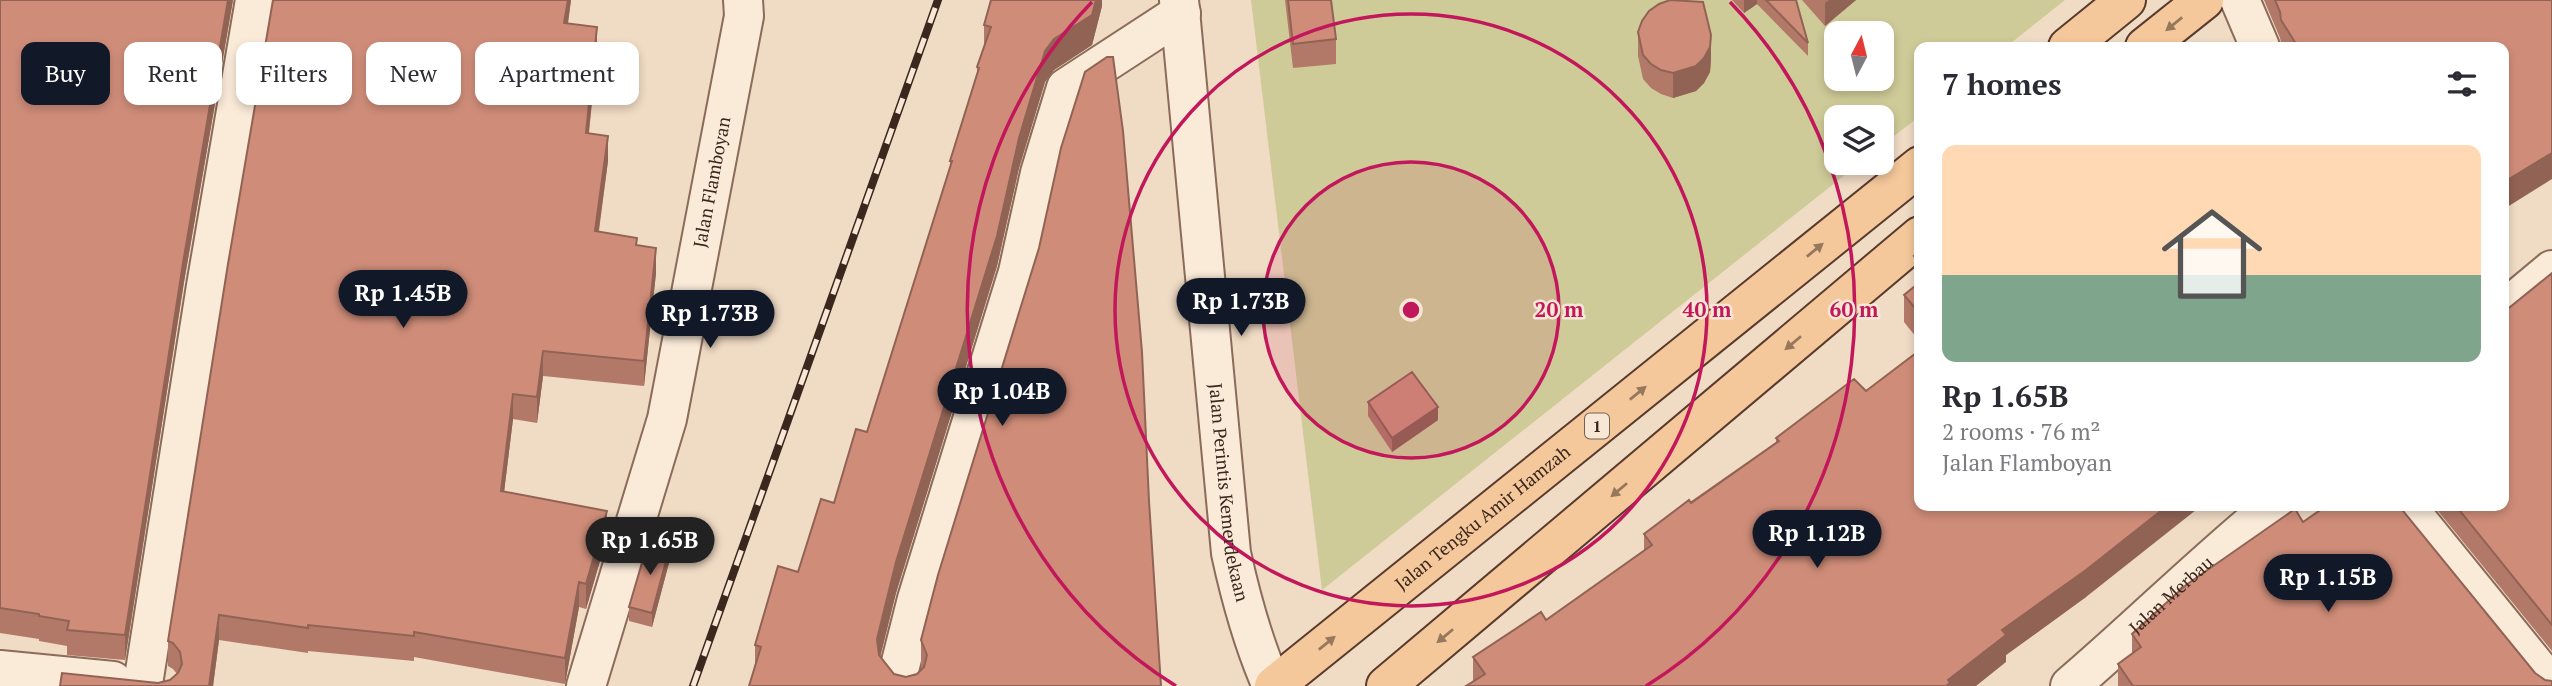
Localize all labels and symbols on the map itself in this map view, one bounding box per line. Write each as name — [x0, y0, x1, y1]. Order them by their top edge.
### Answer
one-way arrow — [2166, 16, 2184, 31]
north arrow — [1824, 21, 1894, 91]
street label: Jalan Flamboyan — [687, 114, 736, 250]
one-way arrow — [1806, 243, 1824, 258]
pin: Rp 1.45B — [331, 270, 475, 330]
pin: Rp 1.73B — [1169, 278, 1313, 338]
pin: Rp 1.73B — [638, 290, 782, 350]
text: 20 m — [1535, 295, 1584, 323]
text: 40 m — [1683, 295, 1732, 323]
text: 60 m — [1830, 295, 1879, 323]
centre of rings — [1399, 298, 1423, 322]
one-way arrow — [1784, 335, 1801, 350]
pin: Rp 1.04B — [930, 368, 1074, 428]
street label: Jalan Perintis Kemerdekaan — [1204, 382, 1255, 604]
one-way arrow — [1630, 386, 1647, 401]
road number: 1 — [1585, 414, 1609, 438]
street label: Jalan Tengku Amir Hamzah — [1389, 439, 1575, 595]
one-way arrow — [1610, 482, 1627, 497]
pin: Rp 1.12B — [1745, 510, 1889, 570]
pin: Rp 1.65B — [578, 518, 722, 577]
street label: Jalan Merbau — [2123, 550, 2218, 639]
pin: Rp 1.15B — [2256, 554, 2400, 614]
one-way arrow — [1436, 629, 1454, 644]
one-way arrow — [1318, 636, 1336, 651]

